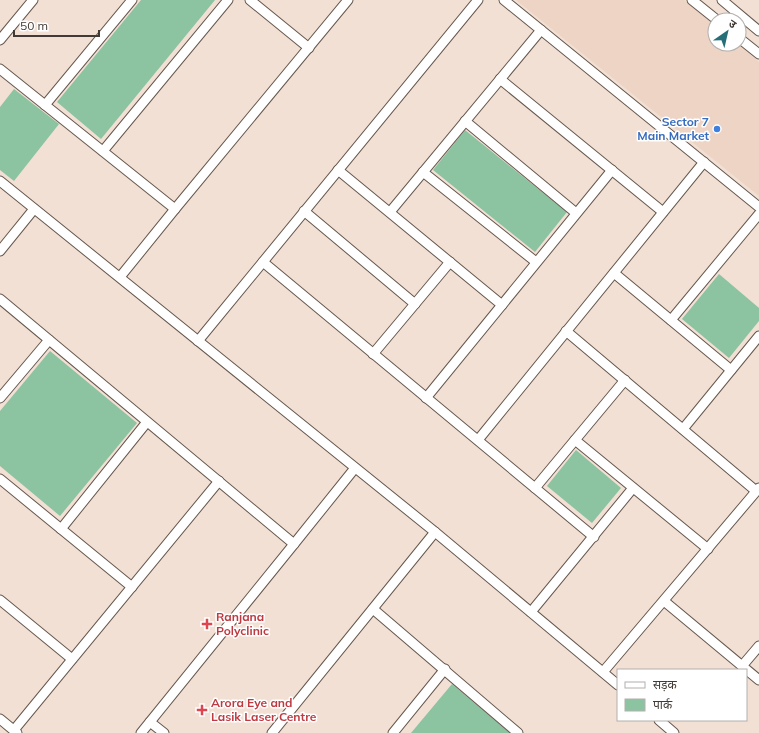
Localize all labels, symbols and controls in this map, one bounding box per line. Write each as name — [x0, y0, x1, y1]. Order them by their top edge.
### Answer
scale bar — [14, 12, 99, 38]
north arrow — [707, 12, 747, 52]
text: उ — [726, 16, 740, 32]
text: 50 m — [20, 18, 48, 33]
place label: Sector 7 Main Market — [637, 114, 709, 143]
marker: Sector 7 Main Market — [712, 124, 722, 134]
place label: Ranjana Polyclinic — [216, 609, 269, 638]
marker: Ranjana Polyclinic — [201, 618, 213, 630]
legend — [617, 669, 747, 721]
text: सड़क — [653, 677, 678, 692]
place label: Arora Eye and Lasik Laser Centre — [211, 695, 317, 724]
text: पार्क — [653, 697, 673, 712]
marker: Arora Eye and Lasik Laser Centre — [196, 704, 208, 716]

